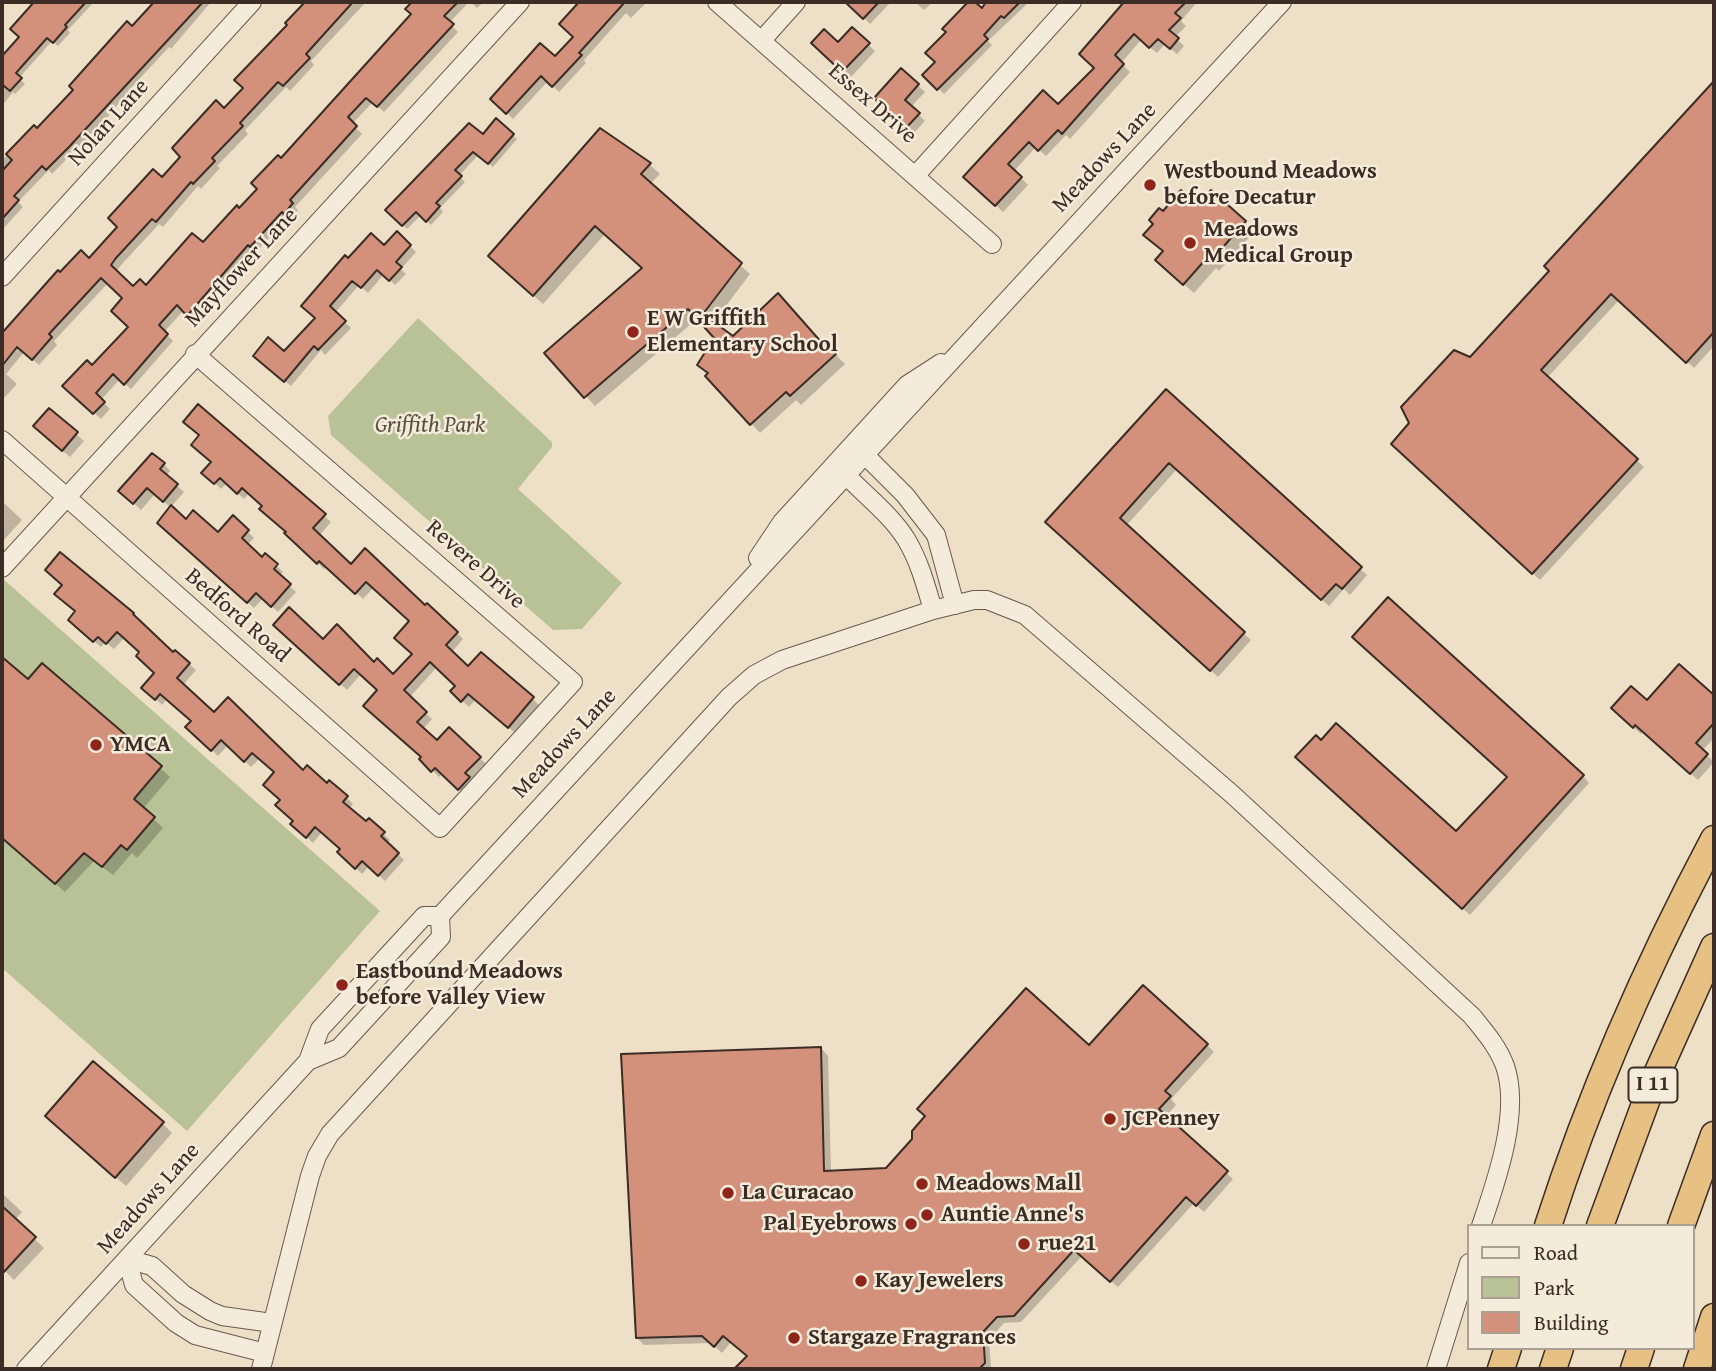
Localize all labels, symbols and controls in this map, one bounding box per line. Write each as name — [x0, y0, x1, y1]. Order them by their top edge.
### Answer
street label: Essex Drive — [822, 58, 922, 150]
street label: Nolan Lane — [63, 74, 155, 172]
street label: Meadows Lane — [1047, 97, 1163, 219]
place label: Westbound Meadows before Decatur — [1164, 158, 1377, 212]
marker: Westbound Meadows before Decatur — [1142, 177, 1158, 193]
street label: Mayflower Lane — [180, 202, 304, 334]
place label: Meadows Medical Group — [1204, 216, 1353, 270]
marker: Meadows Medical Group — [1182, 235, 1198, 251]
place label: E W Griffith Elementary School — [647, 305, 838, 359]
marker: E W Griffith Elementary School — [625, 324, 641, 340]
park label: Griffith Park — [375, 412, 485, 440]
street label: Revere Drive — [420, 514, 530, 616]
street label: Bedford Road — [179, 563, 295, 669]
street label: Meadows Lane — [507, 683, 623, 805]
place label: YMCA — [110, 731, 171, 759]
marker: YMCA — [88, 737, 104, 753]
place label: Eastbound Meadows before Valley View — [356, 958, 563, 1012]
marker: Eastbound Meadows before Valley View — [334, 977, 350, 993]
road number: I 11 — [1628, 1068, 1678, 1102]
place label: JCPenney — [1124, 1105, 1220, 1133]
marker: JCPenney — [1102, 1111, 1118, 1127]
street label: Meadows Lane — [92, 1138, 206, 1260]
place label: Meadows Mall — [936, 1170, 1081, 1198]
marker: Meadows Mall — [914, 1176, 930, 1192]
place label: La Curacao — [742, 1179, 854, 1207]
marker: La Curacao — [720, 1185, 736, 1201]
place label: Auntie Anne's — [941, 1201, 1084, 1229]
marker: Auntie Anne's — [919, 1207, 935, 1223]
place label: Pal Eyebrows — [764, 1210, 897, 1238]
marker: Pal Eyebrows — [903, 1216, 919, 1232]
legend — [1468, 1224, 1695, 1350]
place label: rue21 — [1038, 1230, 1097, 1258]
marker: rue21 — [1016, 1236, 1032, 1252]
text: Road — [1534, 1237, 1578, 1268]
place label: Kay Jewelers — [875, 1267, 1004, 1295]
text: Park — [1534, 1272, 1575, 1303]
marker: Kay Jewelers — [853, 1273, 869, 1289]
text: Building — [1534, 1307, 1608, 1338]
place label: Stargaze Fragrances — [808, 1324, 1016, 1352]
marker: Stargaze Fragrances — [786, 1330, 802, 1346]

